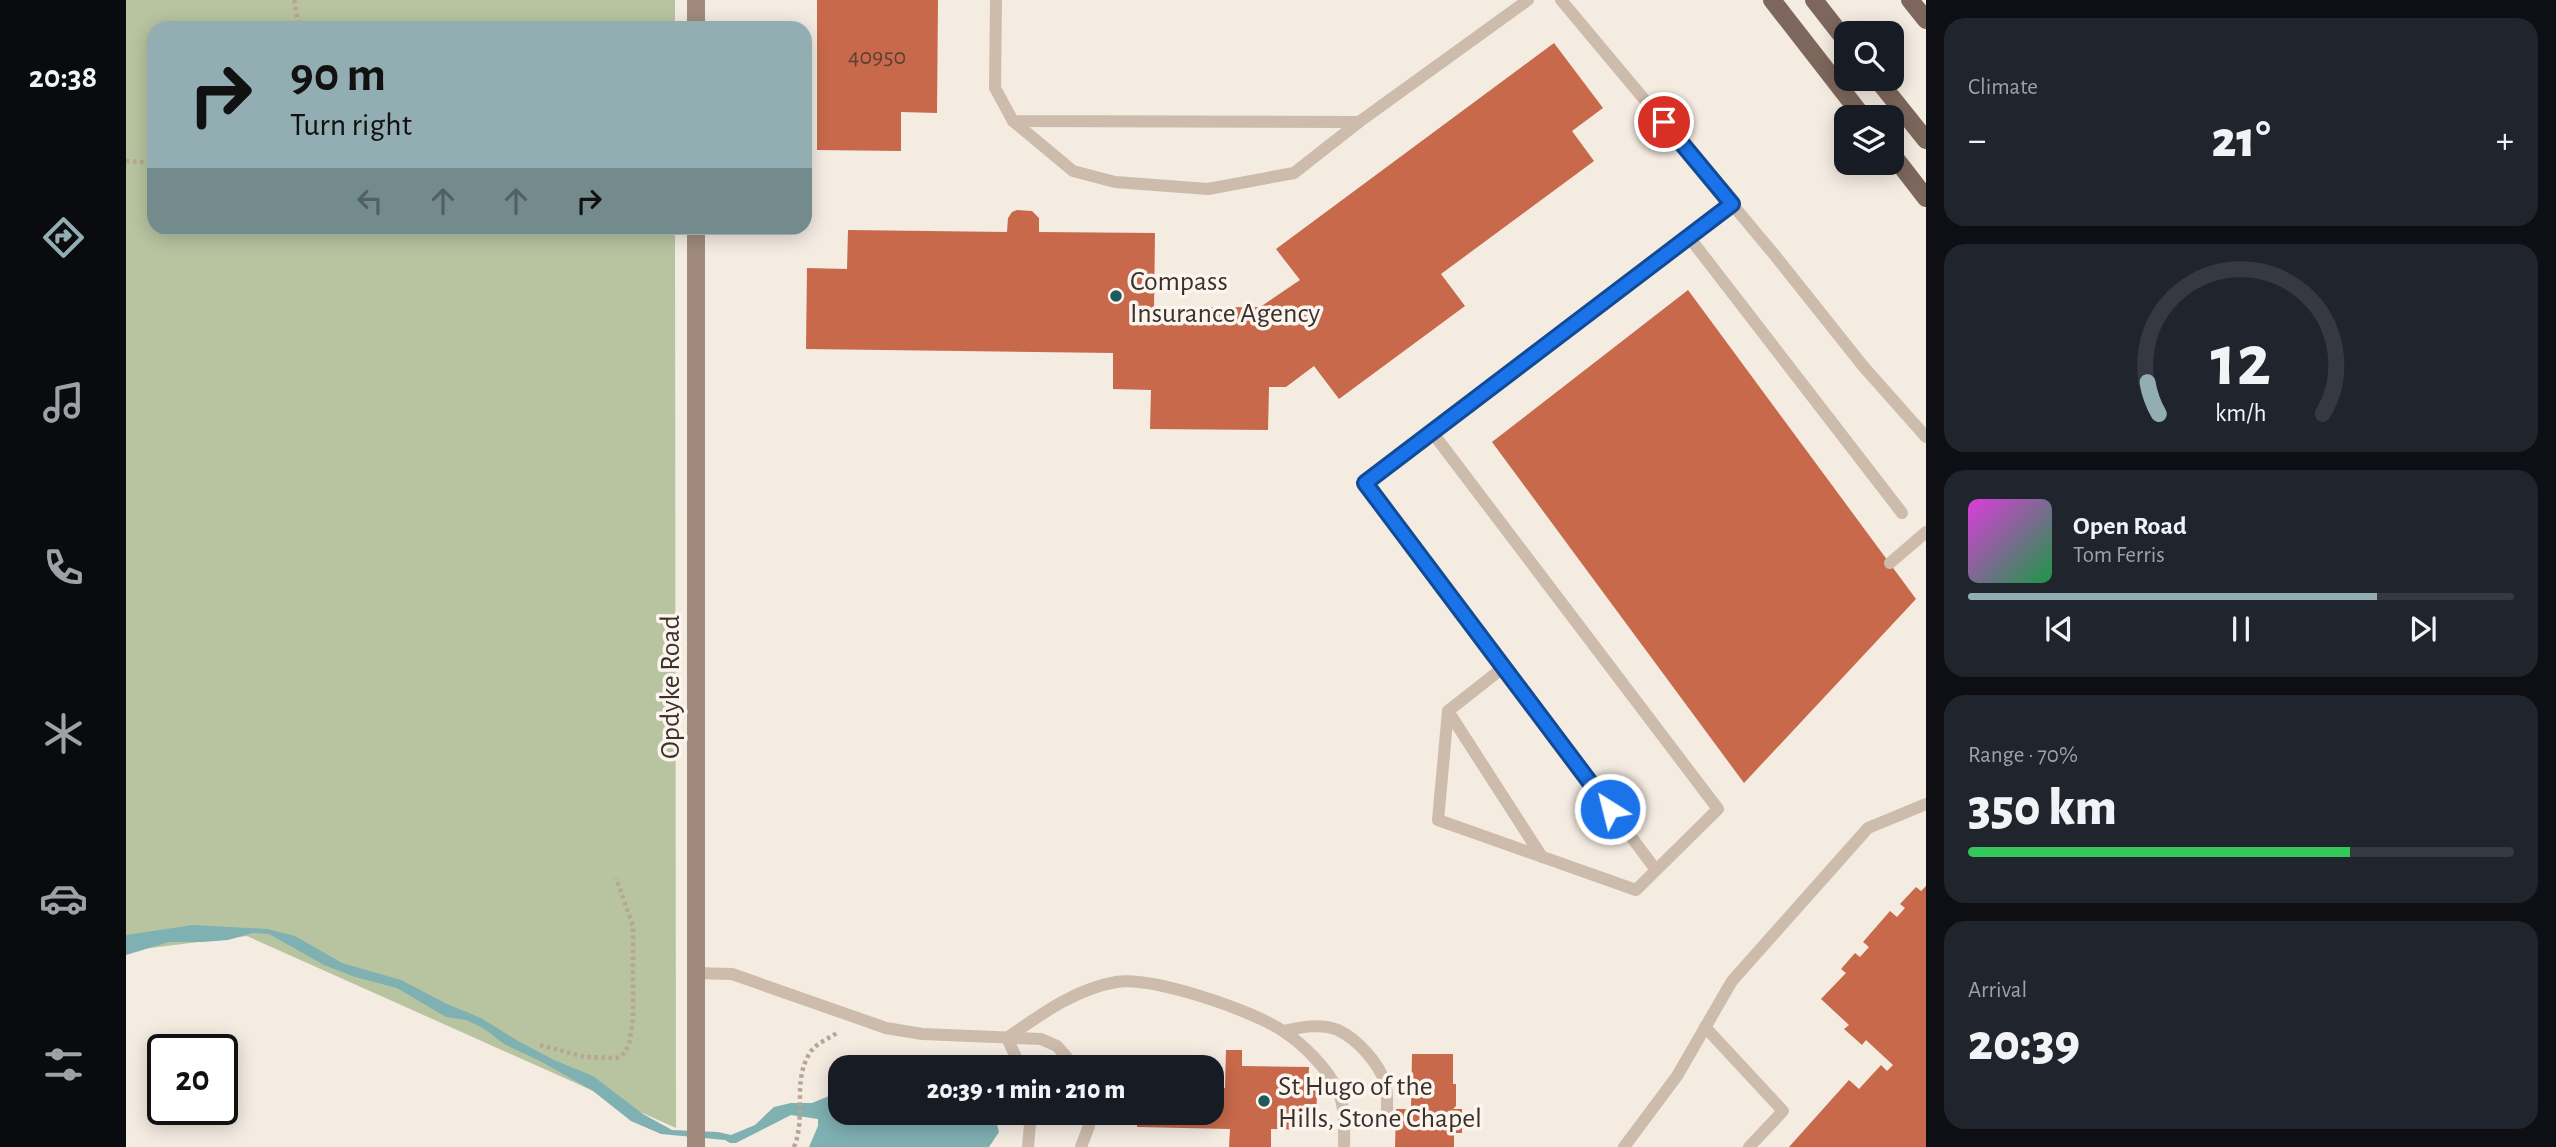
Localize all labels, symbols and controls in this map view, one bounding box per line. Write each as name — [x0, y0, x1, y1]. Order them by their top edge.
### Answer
map controls — [1834, 21, 1904, 175]
button: search — [1834, 21, 1904, 91]
house number: 40950 — [848, 45, 906, 69]
icon: right — [175, 49, 266, 140]
text: 90 m — [290, 51, 386, 100]
text: 20:38 — [29, 61, 97, 93]
text: Climate — [1968, 76, 2038, 99]
pin — [1634, 92, 1694, 152]
icon: arrive — [1645, 103, 1683, 141]
button: layers — [1834, 105, 1904, 175]
text: Turn right — [290, 109, 412, 141]
text: 21° — [2211, 114, 2271, 166]
text: − — [1968, 122, 1986, 160]
text: + — [2496, 122, 2514, 160]
icon: left — [351, 182, 389, 220]
icon: ahead — [424, 182, 462, 220]
icon: ahead — [497, 182, 535, 220]
icon: right — [570, 182, 608, 220]
icon: directions — [39, 213, 88, 262]
place label: Compass Insurance Agency — [1130, 268, 1320, 328]
marker: Compass Insurance Agency — [1108, 288, 1124, 304]
text: 12 — [2211, 326, 2271, 399]
icon: music — [39, 378, 88, 427]
text: km/h — [2215, 400, 2267, 425]
text: Open Road — [2073, 513, 2187, 539]
icon: phone — [39, 543, 88, 592]
text: Tom Ferris — [2073, 544, 2165, 567]
icon: previous — [2040, 610, 2078, 648]
icon: pause — [2222, 610, 2260, 648]
icon: next — [2404, 610, 2442, 648]
street label: Opdyke Road — [657, 615, 685, 759]
icon: climate — [39, 709, 88, 758]
text: Range · 70% — [1968, 744, 2078, 767]
position arrow — [1573, 772, 1647, 846]
text: 350 km — [1968, 782, 2117, 834]
icon: car — [39, 874, 88, 923]
text: Arrival — [1968, 979, 2027, 1002]
text: 20:39 — [1968, 1017, 2080, 1069]
speed limit sign: 20 — [147, 1034, 238, 1125]
icon: filters — [39, 1040, 88, 1089]
place label: St Hugo of the Hills, Stone Chapel — [1278, 1073, 1482, 1133]
text: 20:39 · 1 min · 210 m — [927, 1077, 1125, 1103]
marker: St Hugo of the Hills, Stone Chapel — [1256, 1093, 1272, 1109]

